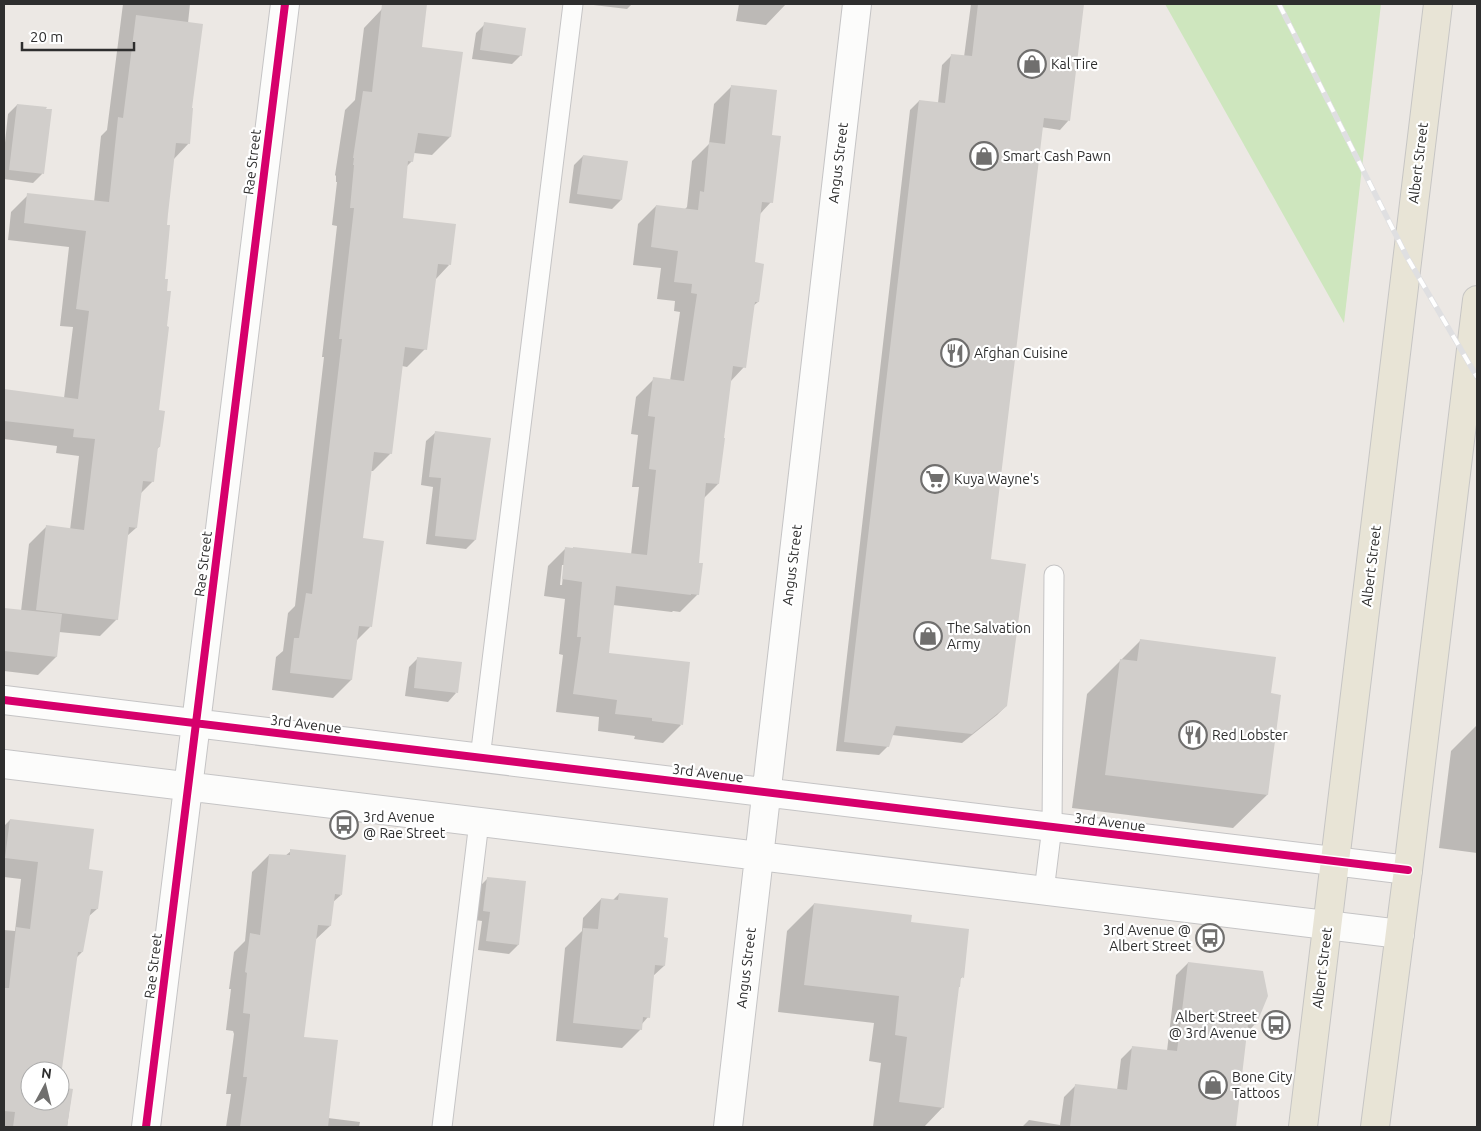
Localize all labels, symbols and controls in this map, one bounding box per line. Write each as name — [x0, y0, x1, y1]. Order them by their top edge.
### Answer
scale bar — [22, 20, 135, 52]
text: 20 m — [30, 28, 63, 45]
shop icon: Kal Tire — [1017, 49, 1047, 79]
place label: Kal Tire — [1051, 56, 1098, 72]
street label: Angus Street — [825, 121, 851, 204]
street label: Albert Street — [1405, 121, 1431, 205]
street label: Rae Street — [240, 128, 264, 196]
shop icon: Smart Cash Pawn — [969, 141, 999, 171]
place label: Smart Cash Pawn — [1003, 148, 1111, 164]
restaurant icon: Afghan Cuisine — [940, 338, 970, 368]
place label: Afghan Cuisine — [974, 345, 1068, 361]
supermarket icon: Kuya Wayne's — [920, 464, 950, 494]
place label: Kuya Wayne's — [954, 471, 1039, 487]
street label: Angus Street — [779, 523, 805, 606]
street label: Albert Street — [1358, 524, 1384, 608]
street label: Rae Street — [191, 530, 215, 598]
place label: The Salvation Army — [947, 620, 1031, 652]
shop icon: The Salvation Army — [913, 621, 943, 651]
street label: 3rd Avenue — [269, 712, 343, 736]
restaurant icon: Red Lobster — [1178, 720, 1208, 750]
place label: Red Lobster — [1212, 727, 1289, 743]
street label: 3rd Avenue — [671, 761, 745, 785]
place label: 3rd Avenue @ Rae Street — [363, 809, 446, 841]
bus stop icon: 3rd Avenue @ Rae Street — [329, 810, 359, 840]
street label: 3rd Avenue — [1073, 810, 1147, 834]
place label: 3rd Avenue @ Albert Street — [1103, 922, 1191, 954]
bus stop icon: 3rd Avenue @ Albert Street — [1195, 923, 1225, 953]
street label: Angus Street — [733, 926, 759, 1009]
street label: Albert Street — [1309, 926, 1335, 1010]
street label: Rae Street — [141, 932, 165, 1000]
place label: Albert Street @ 3rd Avenue — [1169, 1009, 1257, 1041]
bus stop icon: Albert Street @ 3rd Avenue — [1261, 1010, 1291, 1040]
north arrow — [20, 1061, 70, 1111]
text: N — [40, 1065, 53, 1082]
place label: Bone City Tattoos — [1232, 1069, 1293, 1101]
shop icon: Bone City Tattoos — [1198, 1070, 1228, 1100]

